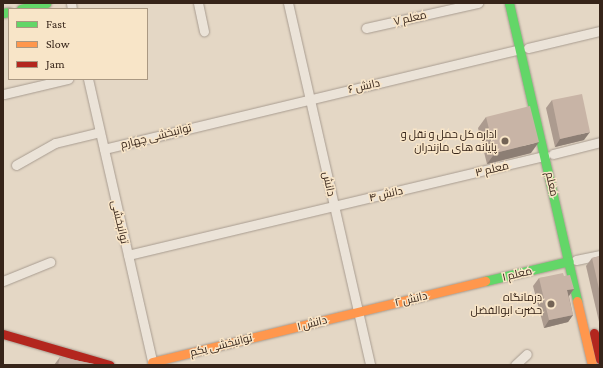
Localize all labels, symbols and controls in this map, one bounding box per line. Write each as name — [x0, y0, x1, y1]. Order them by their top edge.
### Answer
legend — [8, 8, 148, 80]
street label: معلم ٧ — [392, 8, 428, 28]
text: Fast — [46, 17, 66, 31]
text: Slow — [46, 37, 70, 51]
text: Jam — [46, 57, 65, 71]
street label: دانش ۶ — [347, 76, 381, 96]
street label: توانبخشی چهارم — [119, 121, 193, 151]
place label: اداره کل حمل و نقل و پایانه های مازندران — [401, 128, 497, 154]
marker: اداره کل حمل و نقل و پایانه های مازندران — [500, 136, 510, 146]
street label: معلم ۳ — [474, 159, 510, 179]
street label: دانش — [320, 170, 338, 198]
street label: معلم — [543, 170, 561, 198]
street label: دانش ۴ — [368, 184, 404, 204]
street label: توانبخشی — [109, 199, 131, 245]
street label: معلم ١ — [501, 264, 533, 284]
street label: دانش ٢ — [394, 289, 428, 309]
place label: درمانگاه حضرت ابوالفضل — [470, 291, 542, 317]
marker: درمانگاه حضرت ابوالفضل — [545, 298, 557, 310]
street label: دانش ١ — [296, 313, 328, 333]
street label: توانبخشی یکم — [188, 331, 254, 359]

